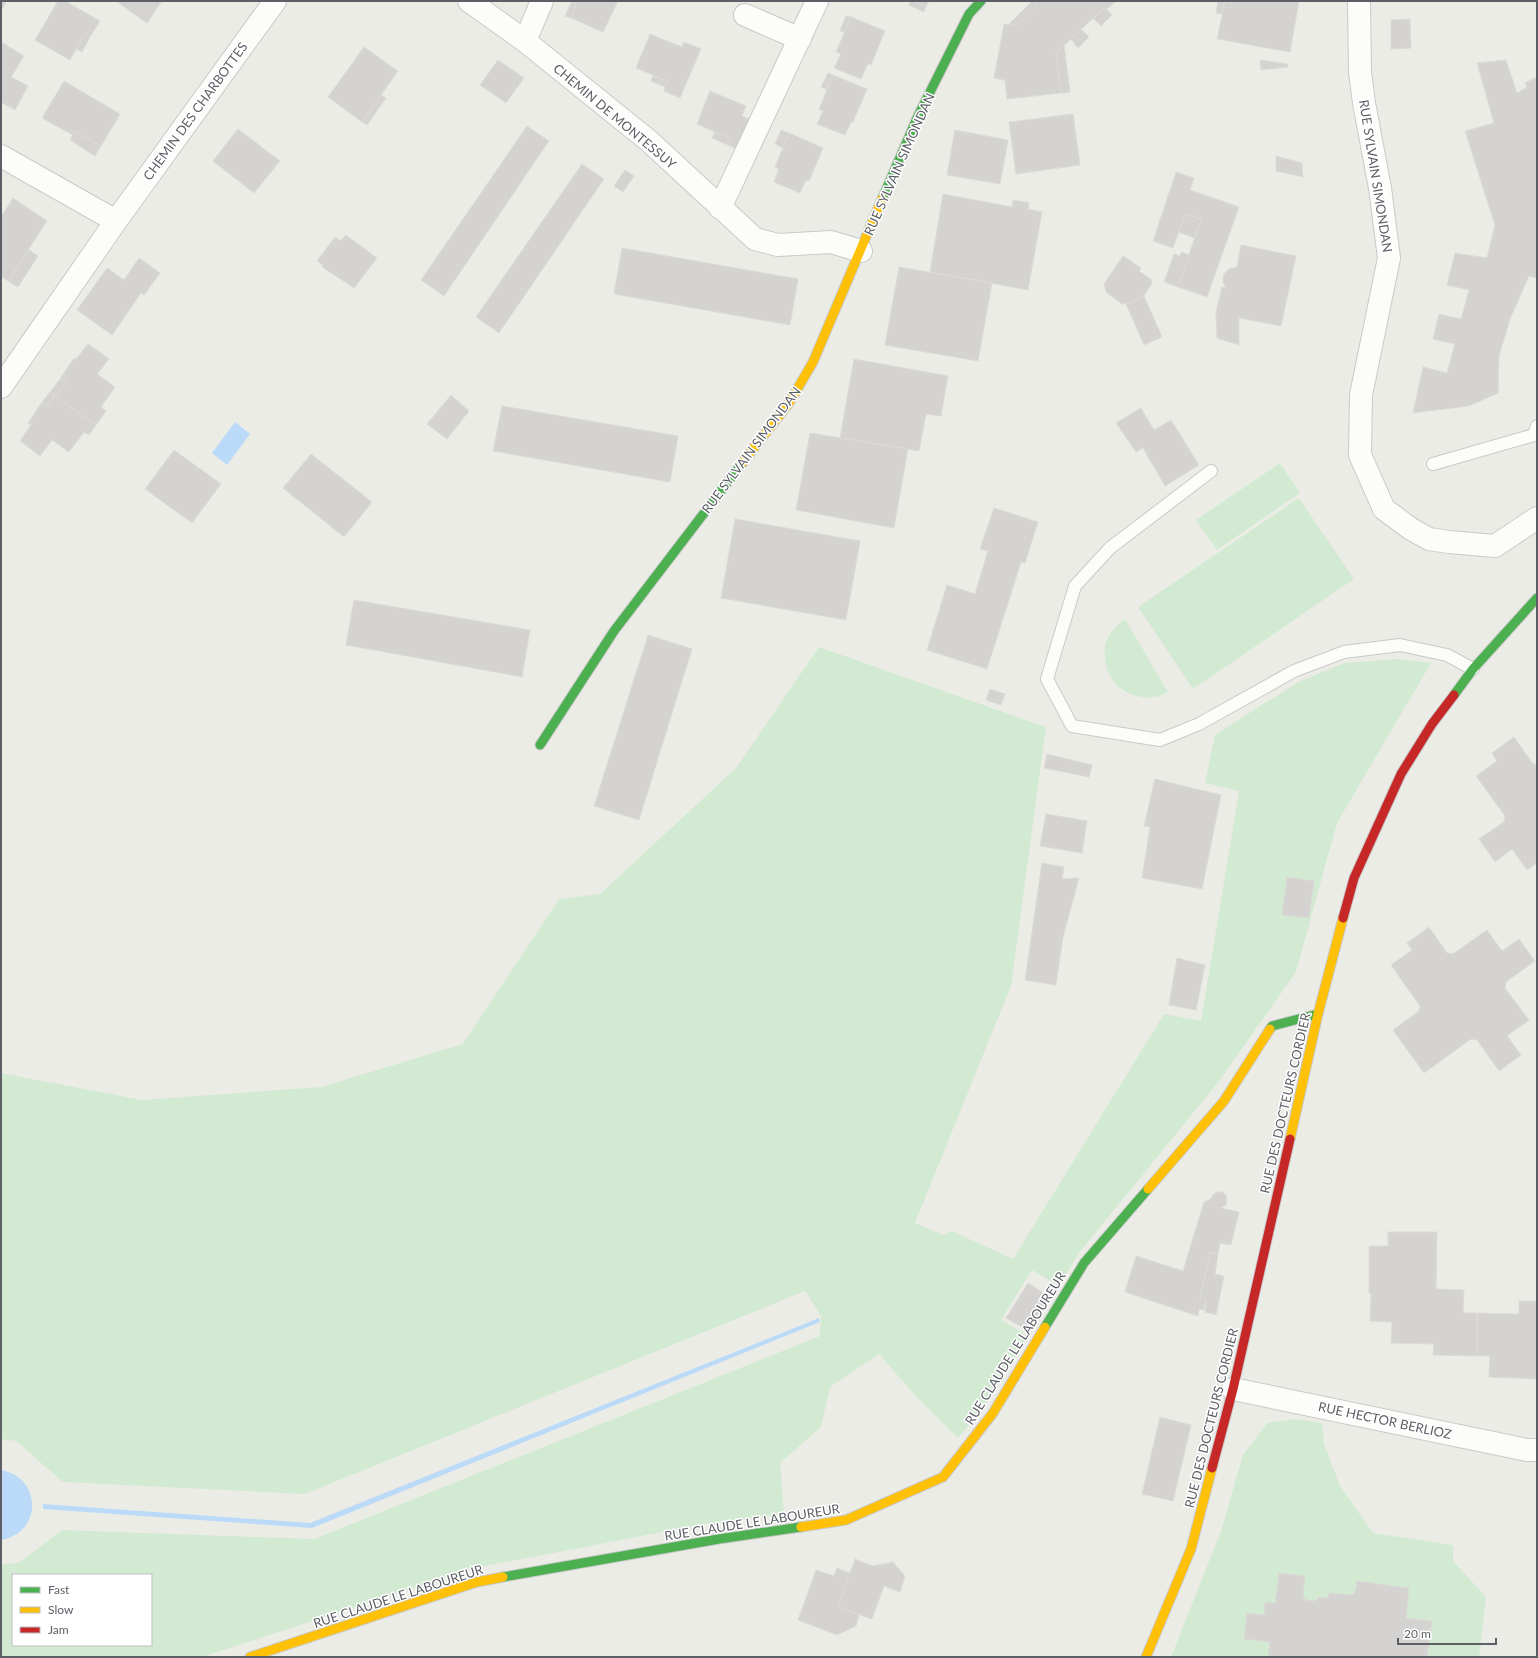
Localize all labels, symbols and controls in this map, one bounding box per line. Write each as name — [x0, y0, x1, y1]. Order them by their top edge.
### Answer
street label: CHEMIN DES CHARBOTTES — [140, 39, 250, 183]
street label: CHEMIN DE MONTESSUY — [550, 60, 680, 173]
street label: RUE SYLVAIN SIMONDAN — [860, 90, 938, 238]
street label: RUE SYLVAIN SIMONDAN — [1356, 99, 1396, 253]
street label: RUE SYLVAIN SIMONDAN — [698, 384, 804, 516]
street label: RUE DES DOCTEURS CORDIER — [1256, 1010, 1314, 1195]
street label: RUE CLAUDE LE LABOUREUR — [961, 1268, 1069, 1427]
street label: RUE DES DOCTEURS CORDIER — [1181, 1326, 1241, 1510]
street label: RUE HECTOR BERLIOZ — [1317, 1398, 1453, 1442]
street label: RUE CLAUDE LE LABOUREUR — [663, 1500, 842, 1544]
street label: RUE CLAUDE LE LABOUREUR — [311, 1561, 486, 1631]
legend — [12, 1574, 152, 1646]
text: Fast — [48, 1582, 70, 1597]
text: Slow — [48, 1602, 74, 1617]
scale bar — [1398, 1620, 1496, 1646]
text: Jam — [48, 1622, 69, 1637]
text: 20 m — [1404, 1626, 1431, 1641]

